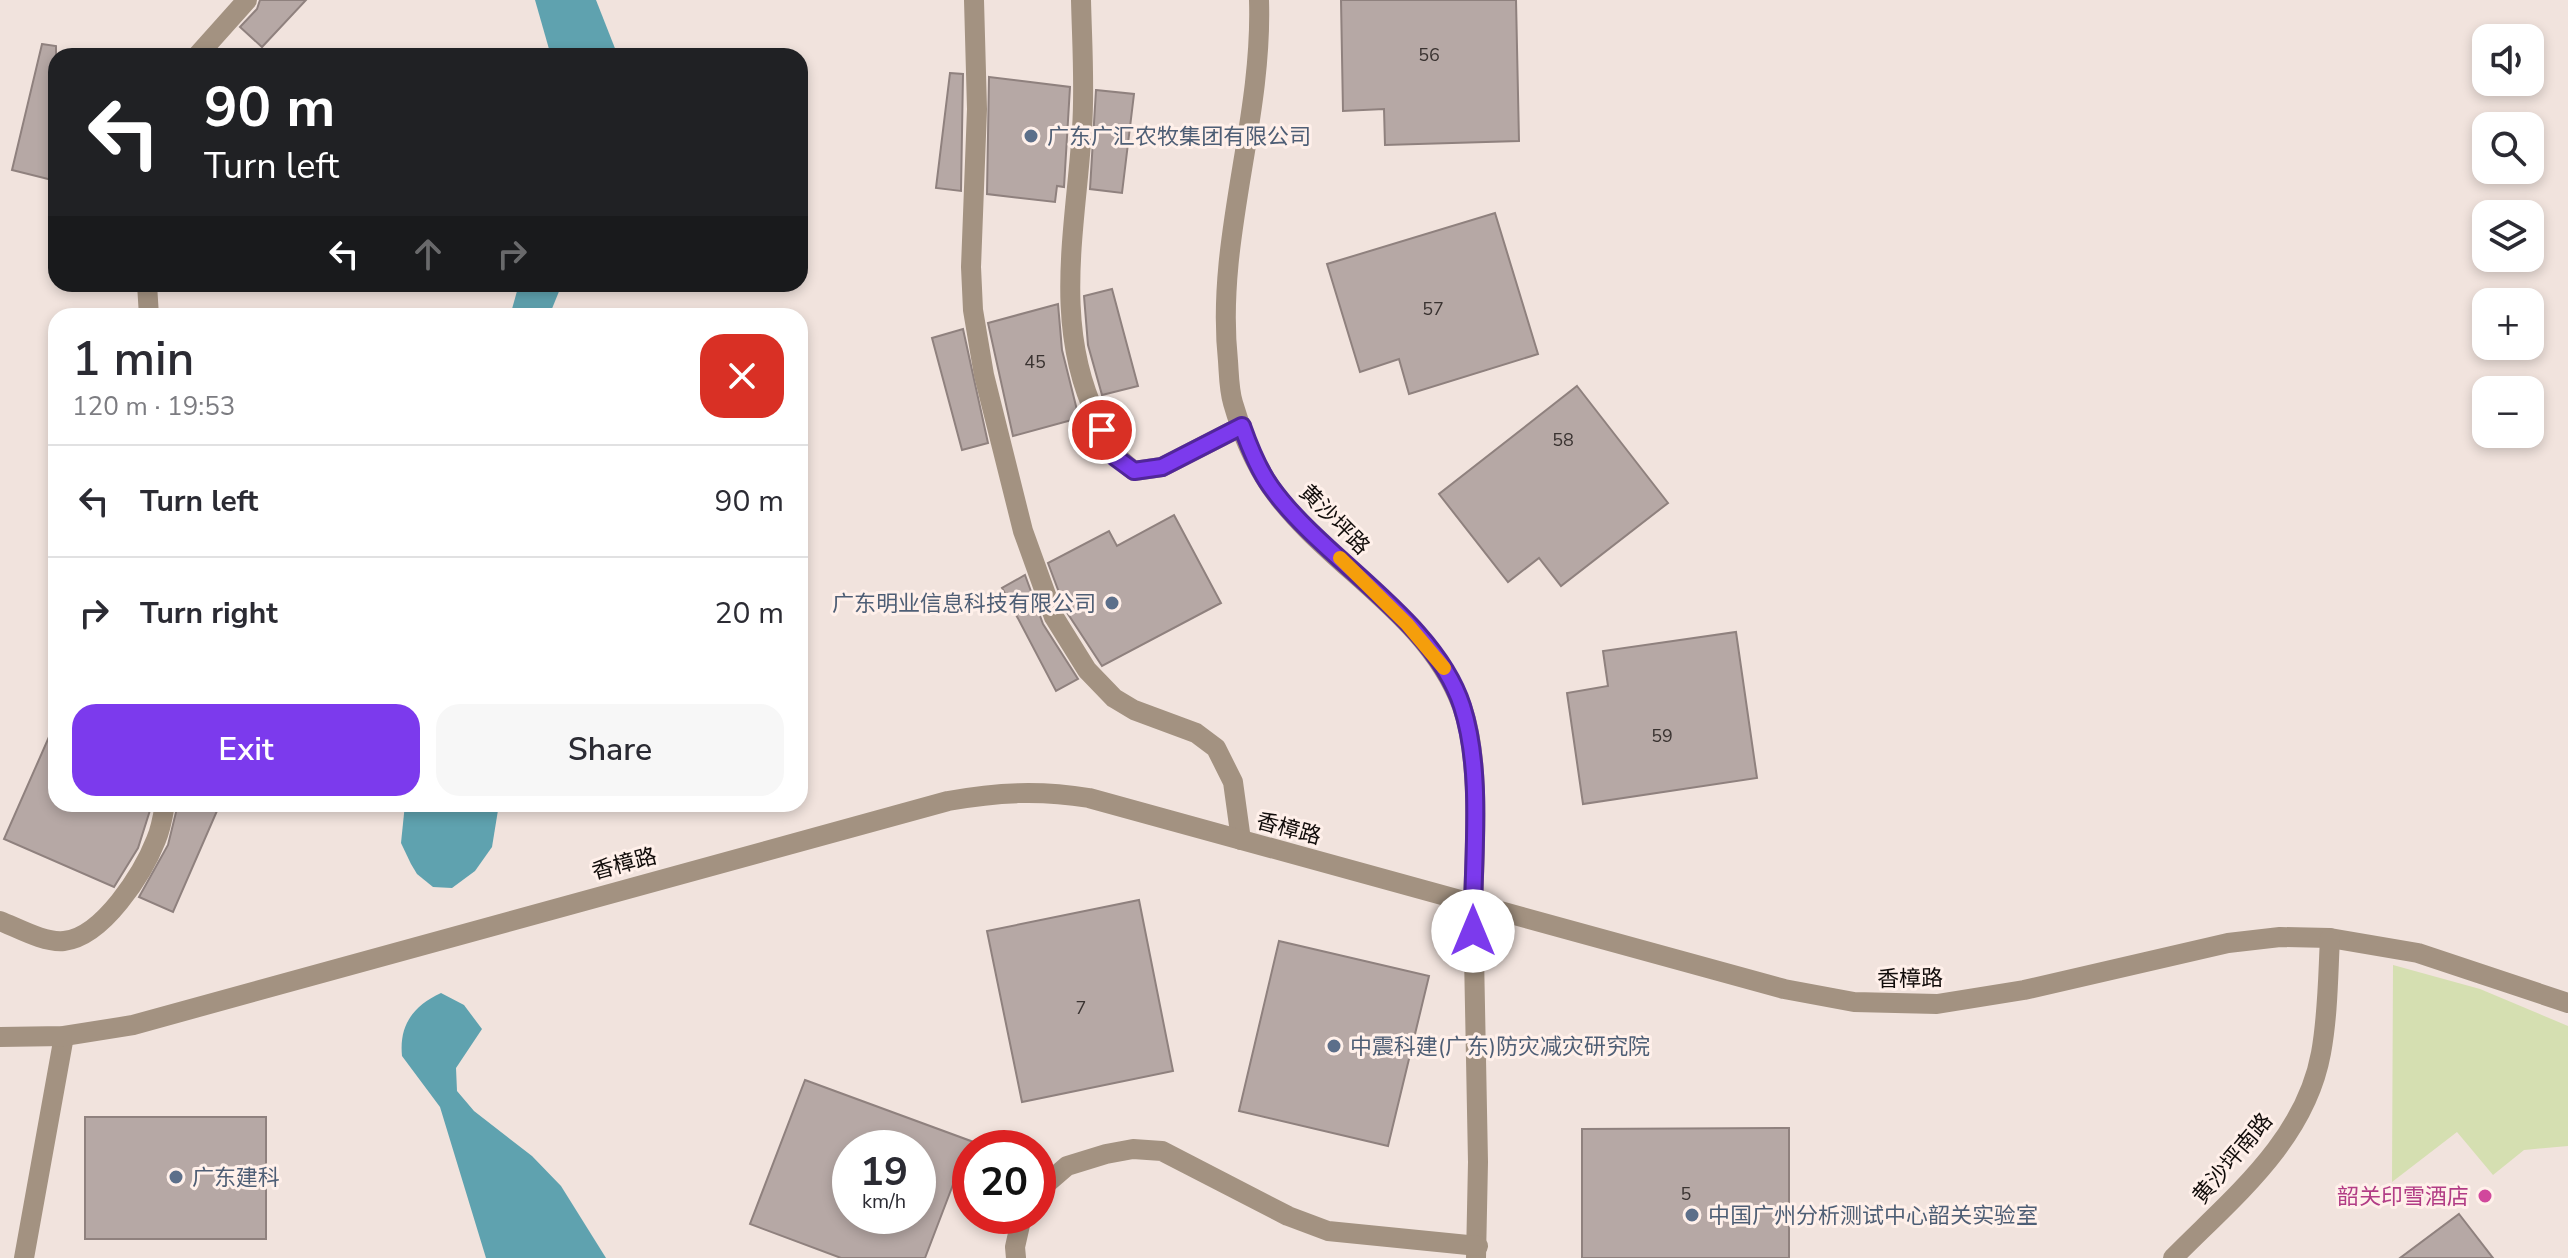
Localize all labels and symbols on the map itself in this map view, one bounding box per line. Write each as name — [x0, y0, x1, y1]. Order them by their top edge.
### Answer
house number: 56 — [1418, 43, 1440, 67]
place label: 广东广汇农牧集团有限公司 — [1047, 122, 1311, 152]
marker: 广东广汇农牧集团有限公司 — [1022, 127, 1040, 145]
house number: 57 — [1422, 297, 1444, 321]
house number: 45 — [1024, 350, 1046, 374]
pin — [1068, 396, 1136, 464]
house number: 58 — [1552, 428, 1574, 452]
street label: 黄沙坪路 — [1293, 478, 1376, 561]
place label: 广东明业信息科技有限公司 — [832, 589, 1096, 619]
marker: 广东明业信息科技有限公司 — [1103, 594, 1121, 612]
house number: 59 — [1651, 724, 1673, 748]
street label: 香樟路 — [1253, 806, 1325, 852]
street label: 香樟路 — [588, 841, 660, 887]
position arrow — [1431, 889, 1515, 973]
street label: 香樟路 — [1877, 963, 1943, 995]
house number: 7 — [1076, 996, 1086, 1020]
place label: 中震科建(广东)防灾减灾研究院 — [1350, 1032, 1650, 1062]
marker: 中震科建(广东)防灾减灾研究院 — [1325, 1037, 1343, 1055]
street label: 黄沙坪南路 — [2186, 1107, 2280, 1210]
speed limit sign: 20 — [952, 1130, 1056, 1234]
place label: 广东建科 — [192, 1163, 280, 1193]
marker: 广东建科 — [167, 1168, 185, 1186]
house number: 5 — [1681, 1182, 1691, 1206]
place label: 韶关印雪酒店 — [2337, 1182, 2469, 1212]
marker: 韶关印雪酒店 — [2476, 1187, 2494, 1205]
place label: 中国广州分析测试中心韶关实验室 — [1708, 1201, 2038, 1231]
marker: 中国广州分析测试中心韶关实验室 — [1683, 1206, 1701, 1224]

